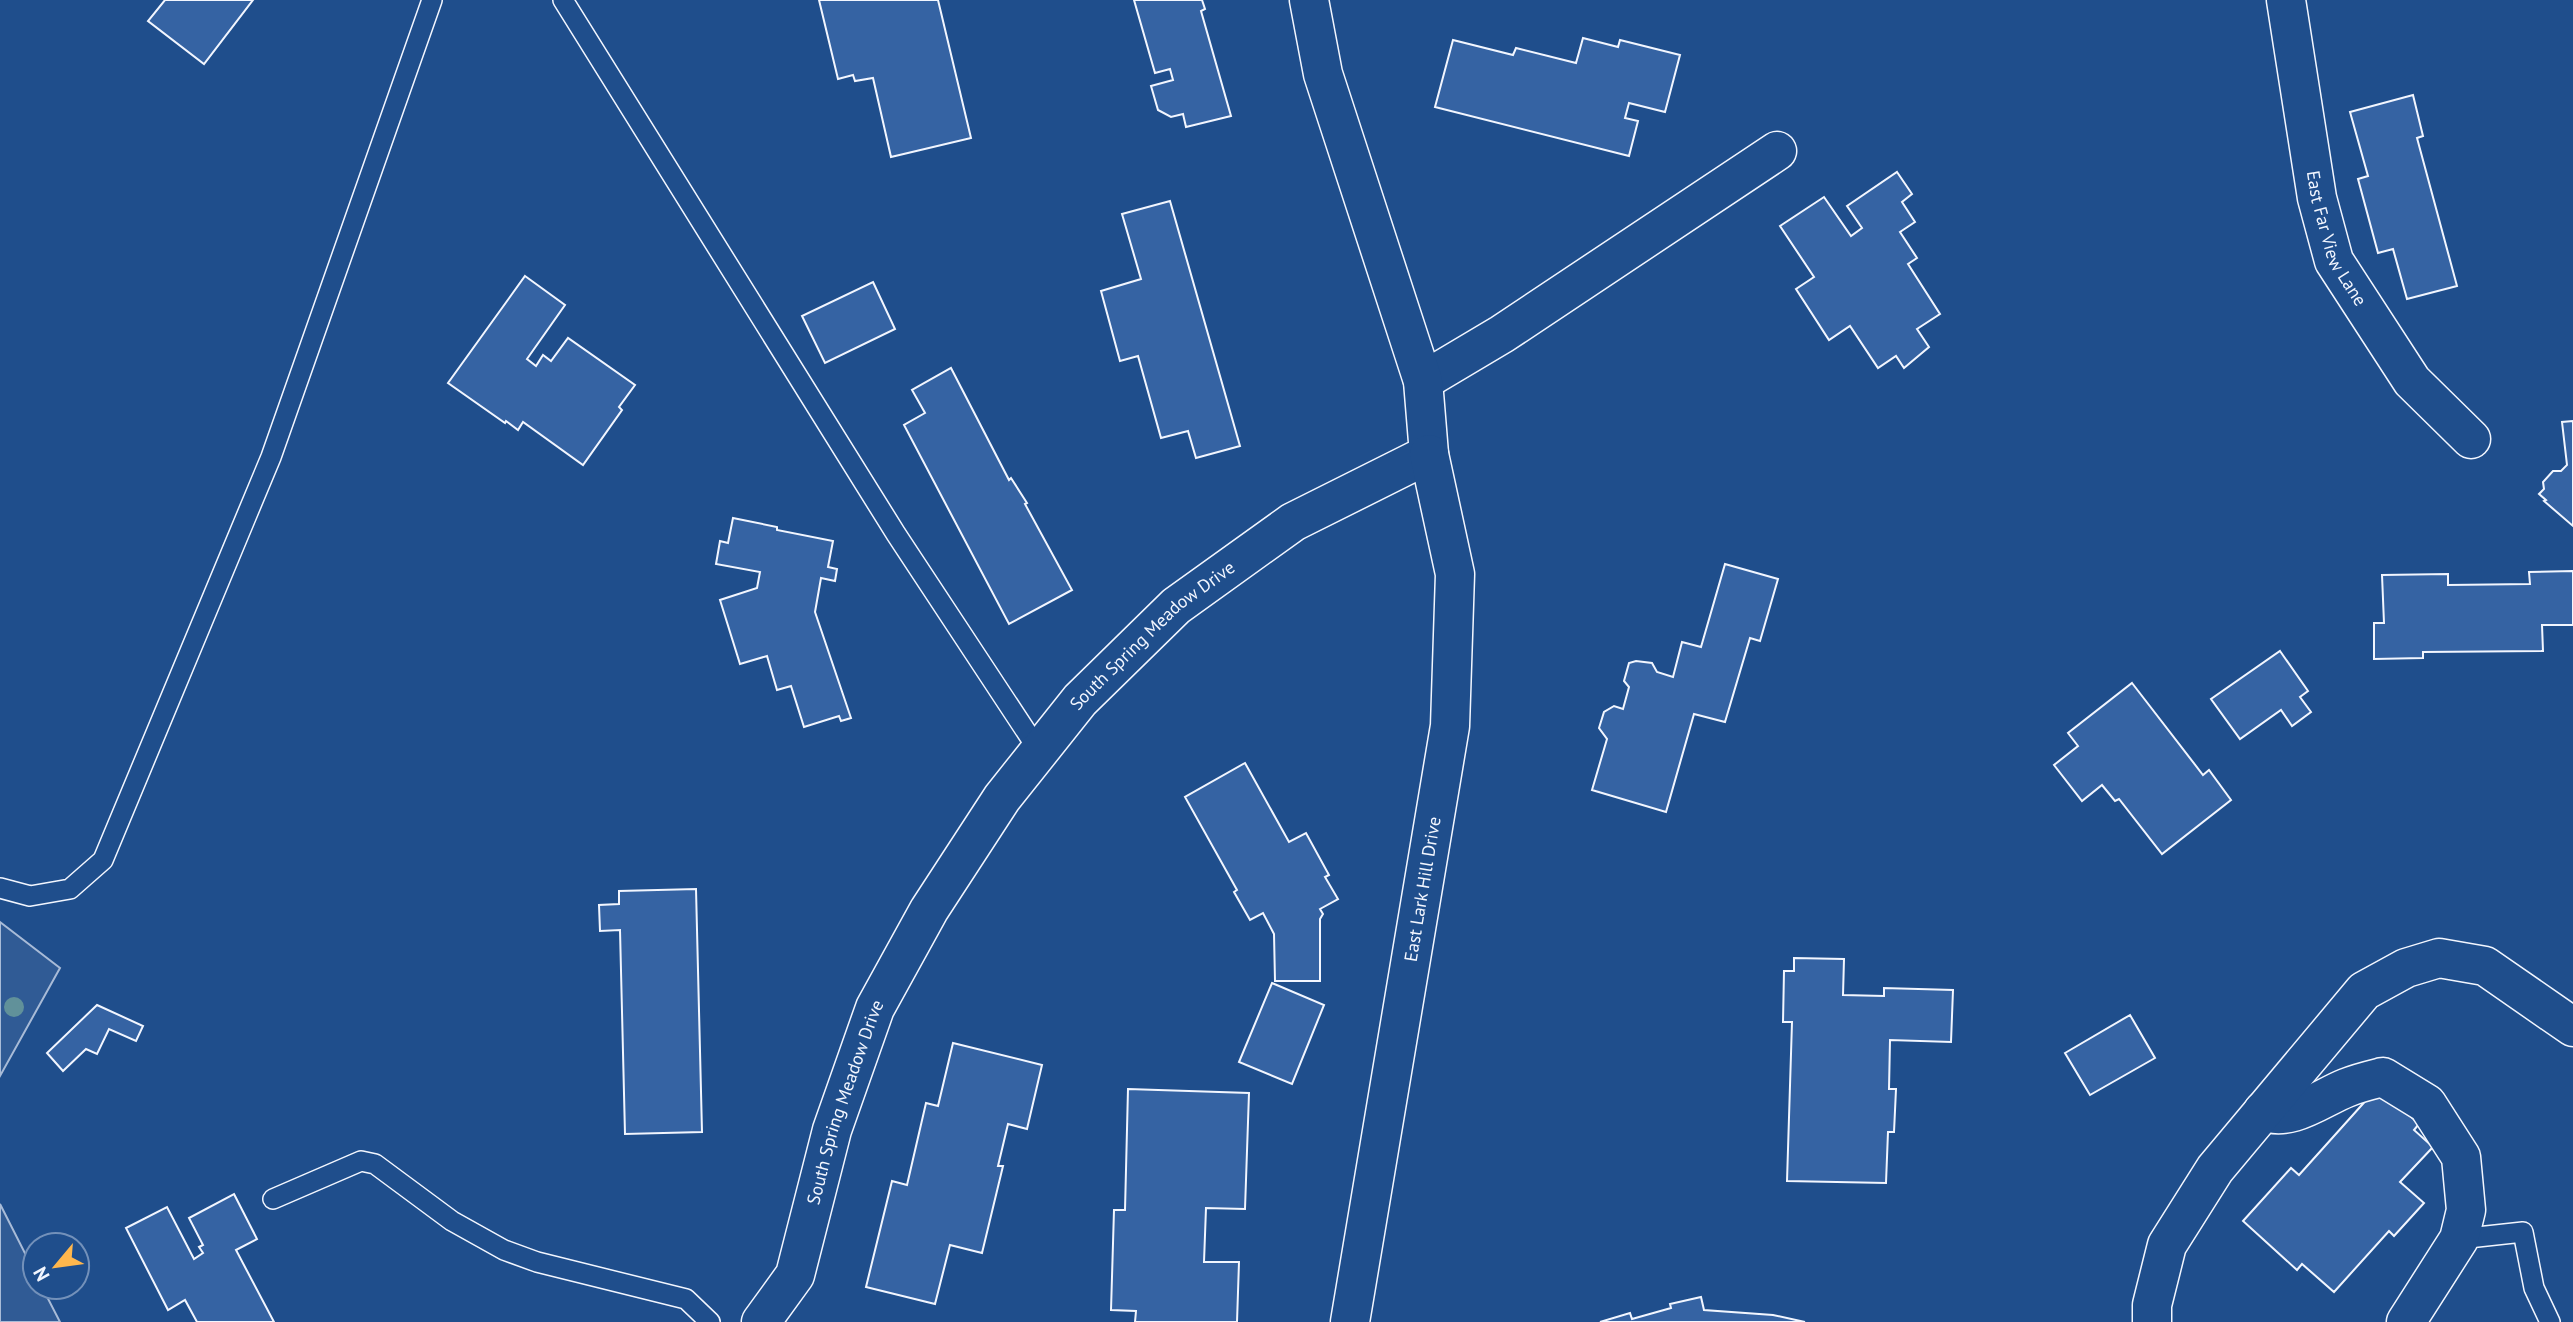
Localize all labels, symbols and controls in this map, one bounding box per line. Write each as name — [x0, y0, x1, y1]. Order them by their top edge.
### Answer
street label: East Far View Lane — [2302, 169, 2372, 310]
street label: South Spring Meadow Drive — [1065, 556, 1239, 714]
street label: East Lark Hill Drive — [1399, 815, 1446, 963]
street label: South Spring Meadow Drive — [801, 995, 888, 1207]
north arrow — [21, 1231, 91, 1301]
text: N — [28, 1263, 55, 1286]

